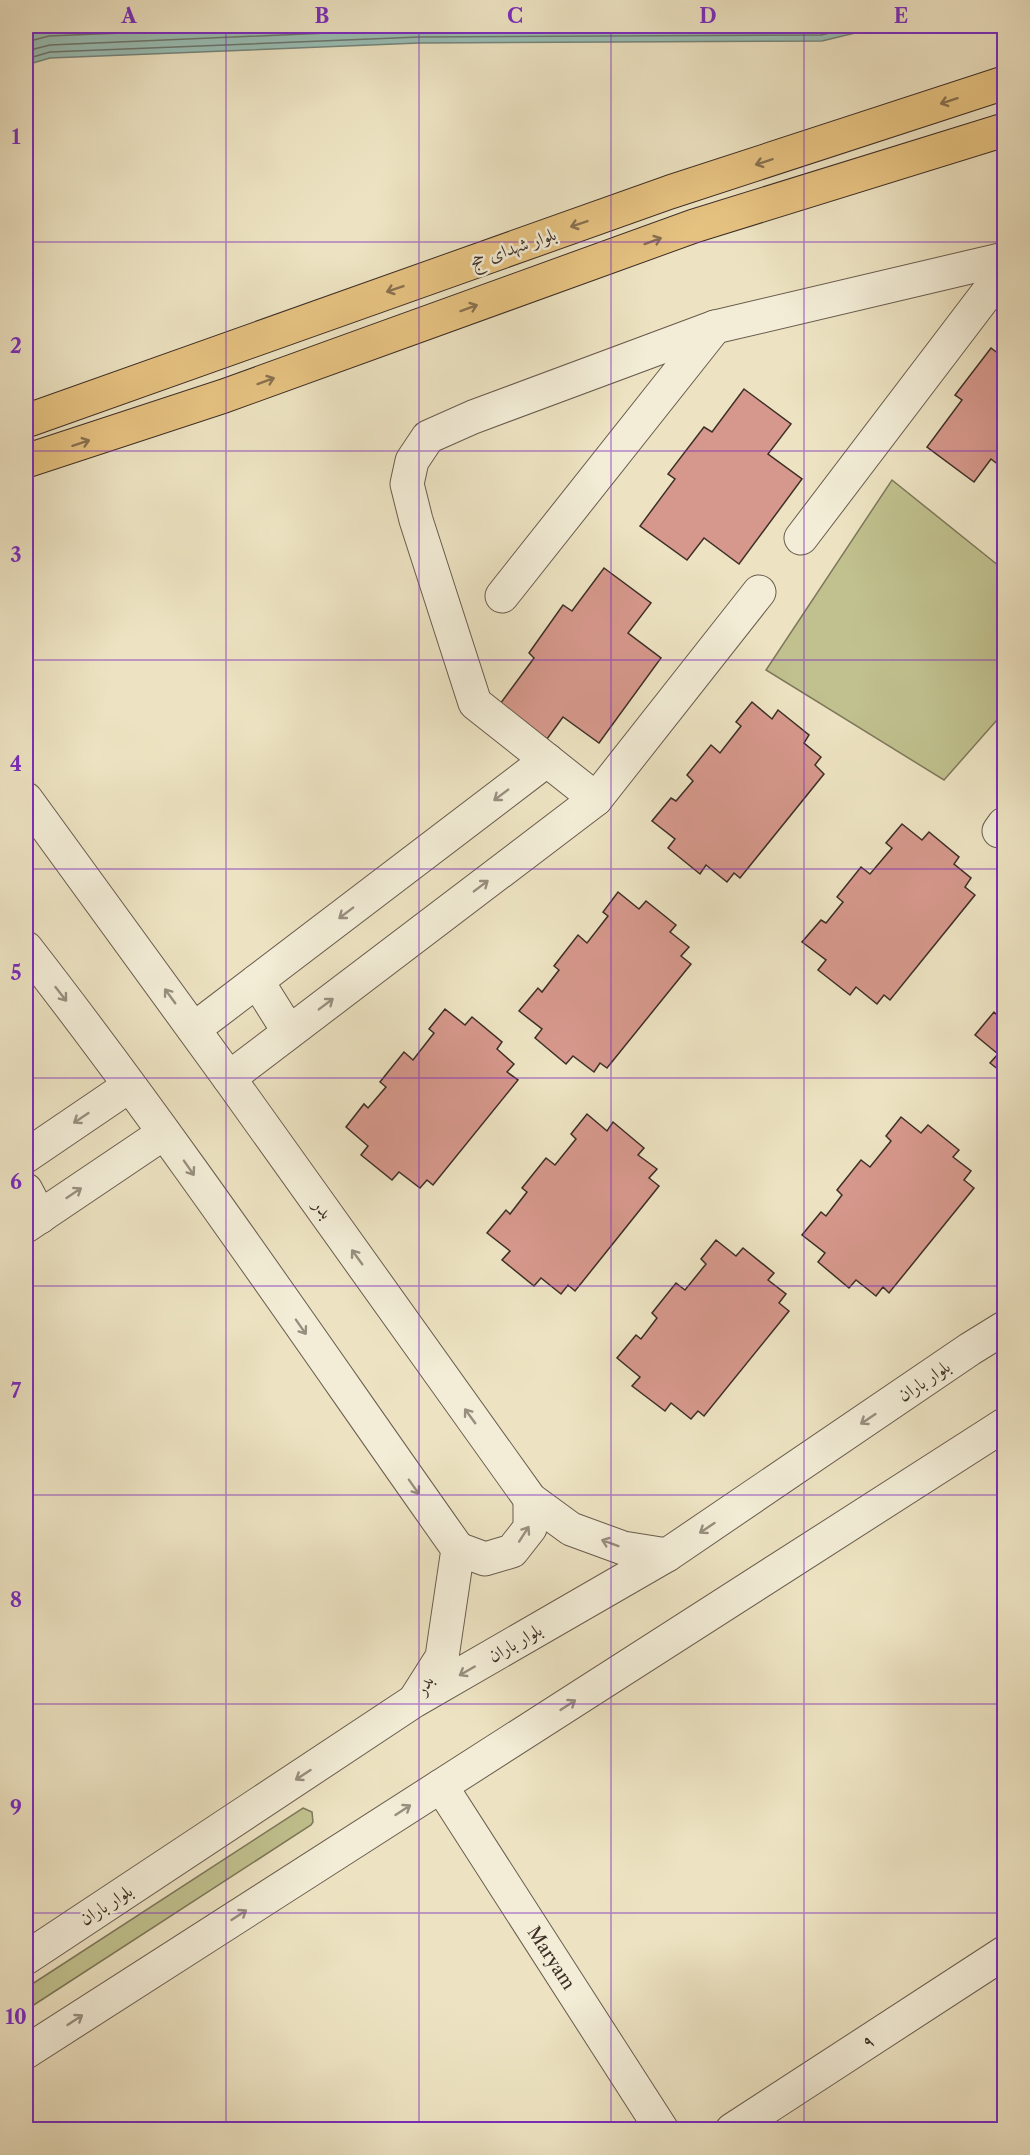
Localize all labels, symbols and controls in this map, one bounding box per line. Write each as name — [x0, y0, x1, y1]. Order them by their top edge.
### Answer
text: A — [120, 4, 137, 28]
text: B — [315, 4, 330, 28]
text: C — [507, 4, 523, 28]
text: D — [699, 4, 717, 28]
text: E — [894, 4, 908, 28]
one-way arrow — [940, 96, 959, 107]
text: 1 — [12, 125, 21, 149]
one-way arrow — [755, 157, 774, 168]
one-way arrow — [570, 220, 589, 231]
street label: بلوار شهدای حج — [467, 223, 561, 278]
one-way arrow — [643, 235, 661, 246]
one-way arrow — [386, 285, 405, 296]
one-way arrow — [459, 301, 478, 312]
text: 2 — [10, 334, 22, 358]
one-way arrow — [256, 375, 275, 386]
one-way arrow — [71, 436, 90, 447]
text: 3 — [10, 543, 22, 567]
text: 4 — [10, 752, 22, 776]
one-way arrow — [493, 789, 509, 801]
one-way arrow — [473, 880, 489, 893]
one-way arrow — [338, 907, 354, 919]
text: 5 — [10, 961, 22, 985]
one-way arrow — [55, 985, 68, 1001]
one-way arrow — [164, 989, 176, 1005]
one-way arrow — [317, 998, 333, 1010]
one-way arrow — [72, 1112, 89, 1125]
one-way arrow — [183, 1160, 195, 1176]
text: 6 — [10, 1170, 22, 1194]
one-way arrow — [65, 1187, 82, 1199]
street label: بدر — [307, 1193, 337, 1223]
one-way arrow — [351, 1249, 363, 1266]
one-way arrow — [295, 1319, 307, 1335]
street label: بلوار باران — [894, 1356, 954, 1406]
text: 7 — [11, 1379, 22, 1403]
one-way arrow — [464, 1408, 476, 1424]
one-way arrow — [860, 1412, 877, 1425]
one-way arrow — [408, 1478, 420, 1494]
one-way arrow — [699, 1522, 716, 1534]
one-way arrow — [519, 1526, 531, 1543]
one-way arrow — [601, 1537, 620, 1548]
text: 8 — [10, 1588, 22, 1612]
street label: بلوار باران — [484, 1619, 546, 1667]
one-way arrow — [459, 1665, 476, 1677]
street label: بدر — [409, 1671, 438, 1701]
one-way arrow — [559, 1699, 575, 1711]
one-way arrow — [295, 1769, 311, 1781]
text: 9 — [10, 1796, 22, 1820]
one-way arrow — [394, 1804, 411, 1816]
street label: بلوار باران — [75, 1880, 137, 1930]
one-way arrow — [230, 1909, 247, 1921]
street label: Maryam — [522, 1922, 580, 1994]
text: 10 — [5, 2005, 27, 2029]
one-way arrow — [66, 2014, 83, 2026]
street label: ۹ — [858, 2029, 878, 2053]

